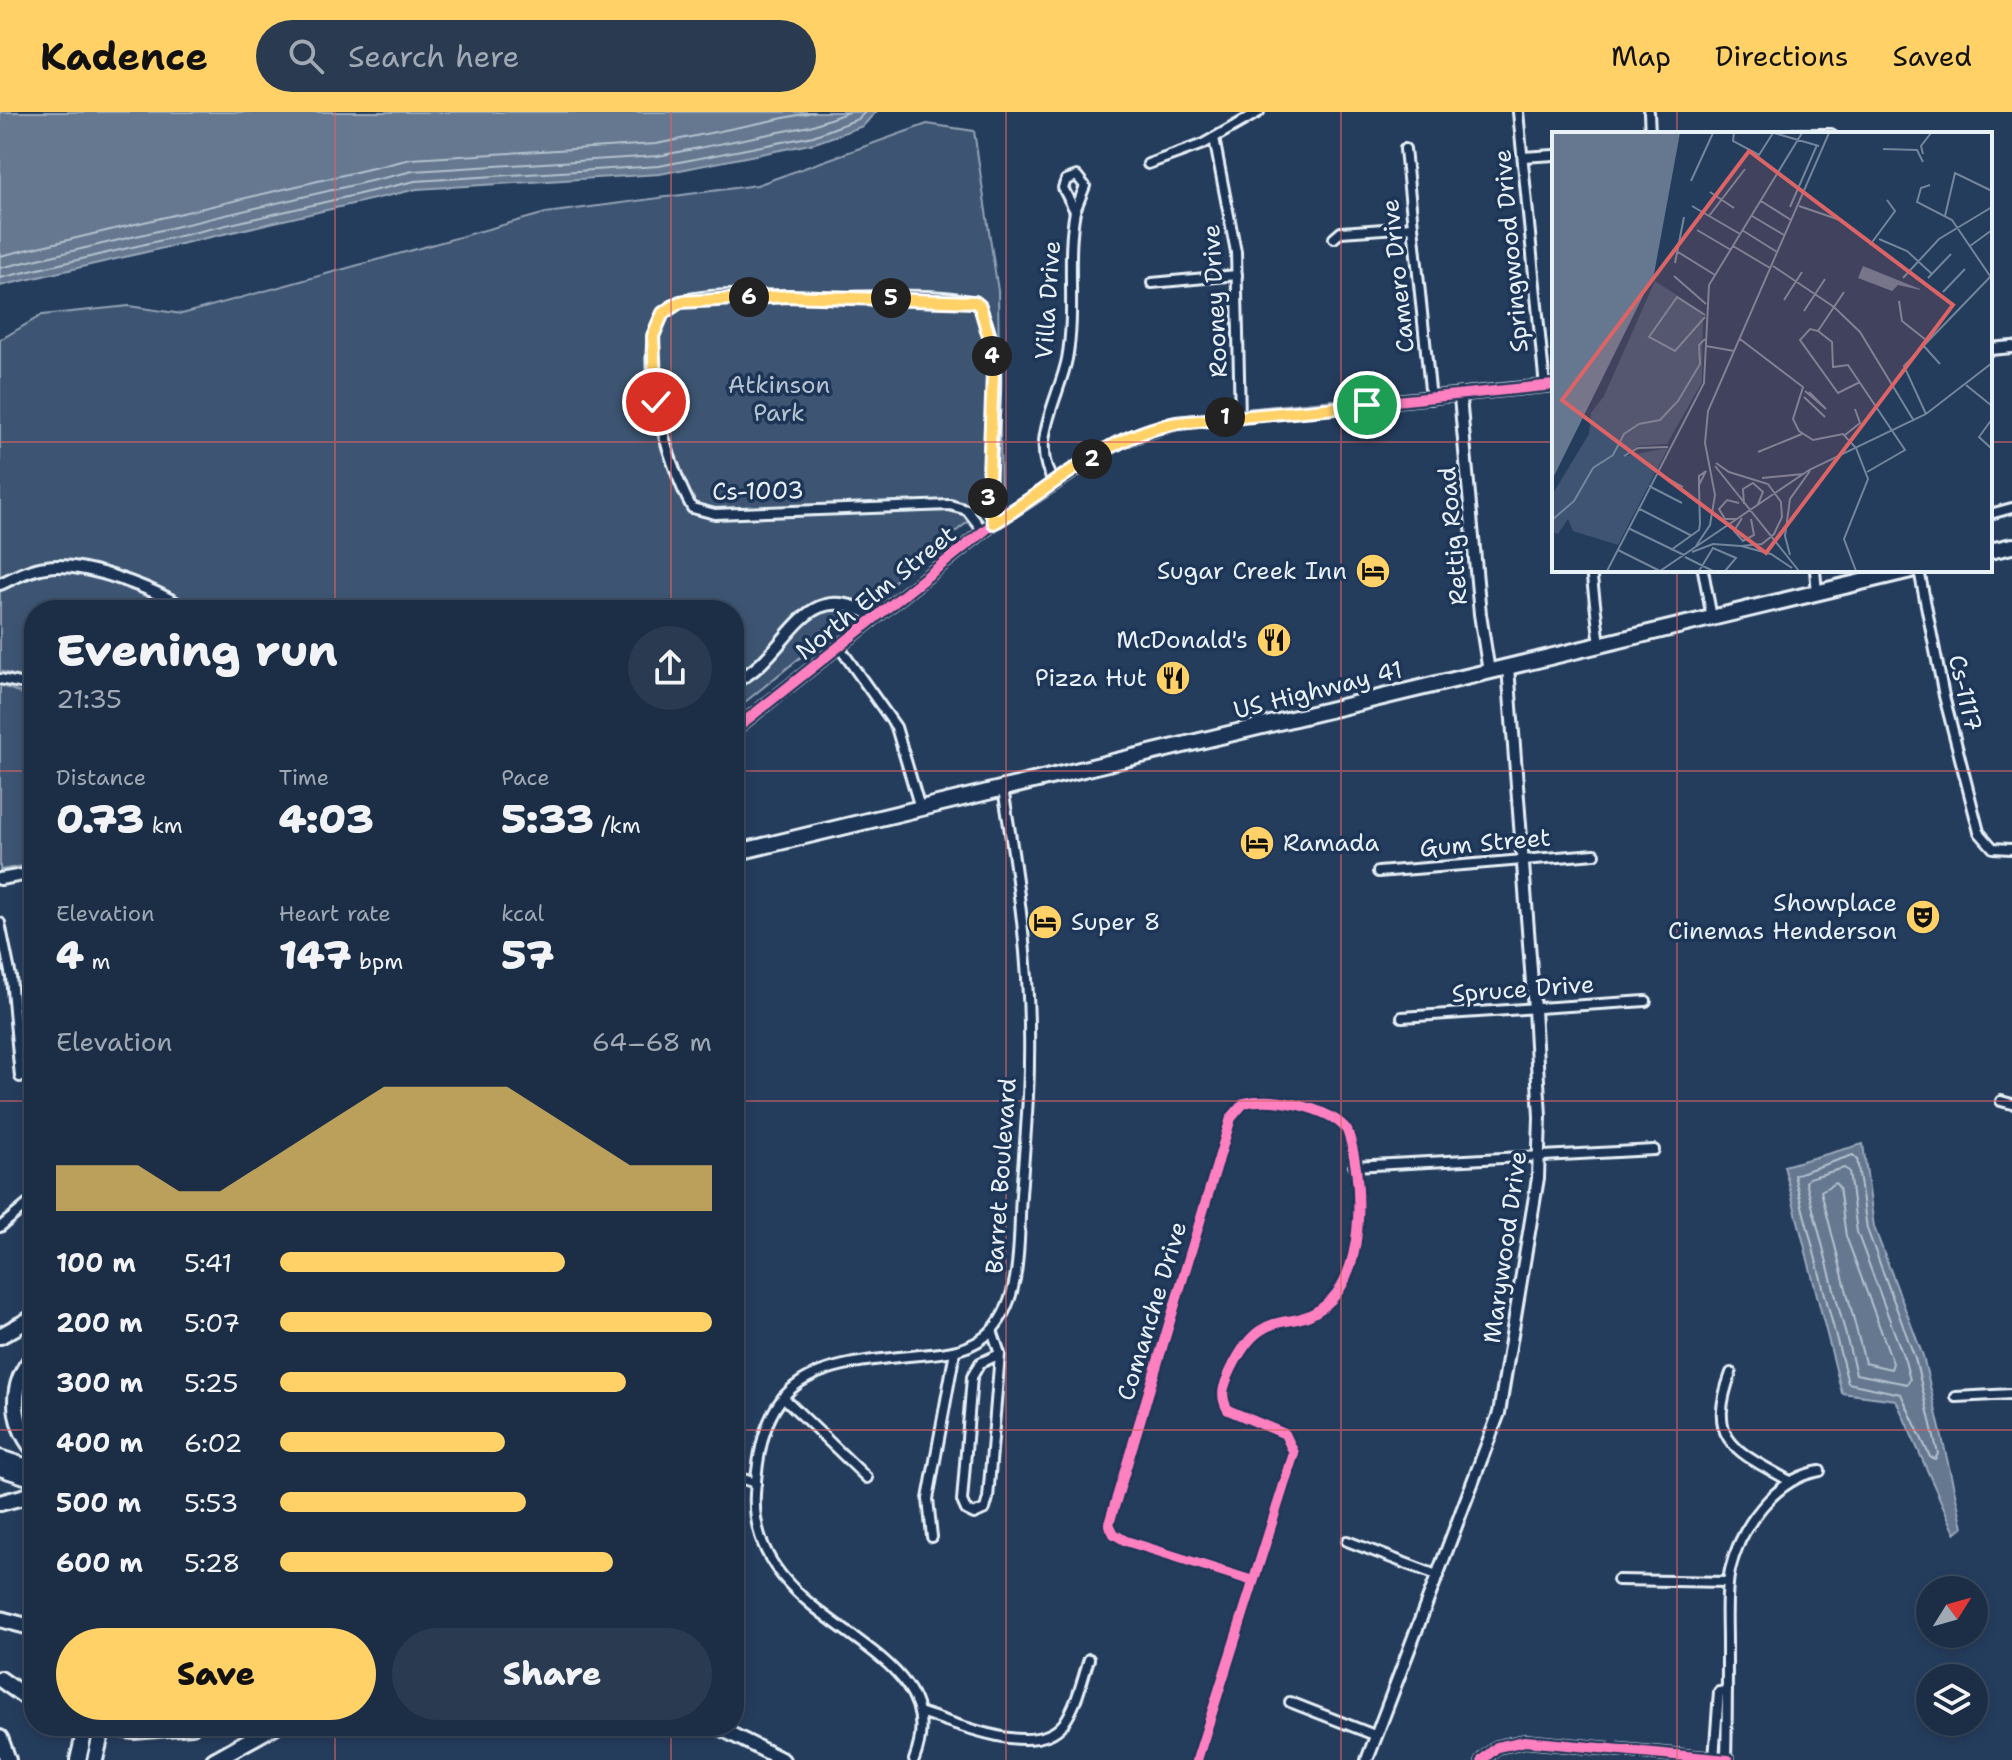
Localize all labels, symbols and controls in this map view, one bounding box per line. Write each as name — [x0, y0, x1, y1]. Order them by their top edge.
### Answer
search box — [256, 20, 816, 92]
text: Kadence — [40, 31, 208, 82]
icon: search — [284, 34, 328, 78]
text: Search here — [348, 36, 519, 77]
text: Map — [1611, 37, 1671, 75]
text: Directions — [1715, 37, 1849, 75]
text: Saved — [1893, 37, 1972, 75]
inset map — [1552, 132, 1992, 572]
street label: Springwood Drive — [1486, 148, 1536, 354]
street label: Camero Drive — [1374, 197, 1422, 355]
street label: Rooney Drive — [1195, 223, 1235, 379]
street label: Villa Drive — [1028, 239, 1068, 361]
pin: 6 — [729, 277, 769, 317]
pin: 5 — [871, 278, 911, 318]
text: 6 — [741, 282, 757, 311]
text: 5 — [884, 283, 898, 312]
pin: 4 — [972, 336, 1012, 376]
text: 4 — [984, 341, 1000, 370]
pin — [622, 368, 690, 436]
park label: Atkinson Park — [728, 369, 830, 429]
pin — [1333, 371, 1401, 439]
icon: check — [634, 380, 678, 424]
icon: arrive — [1345, 383, 1389, 427]
pin: 1 — [1205, 397, 1245, 437]
text: 1 — [1220, 402, 1230, 431]
pin: 2 — [1072, 439, 1112, 479]
text: 2 — [1084, 444, 1100, 473]
street label: Rettig Road — [1431, 465, 1475, 607]
street label: Cs-1003 — [712, 474, 804, 508]
pin: 3 — [968, 478, 1008, 518]
text: 3 — [980, 483, 996, 512]
street label: North Elm Street — [789, 518, 963, 668]
hotel icon: Sugar Creek Inn — [1354, 552, 1392, 590]
place label: Sugar Creek Inn — [1157, 555, 1347, 587]
text: Evening run — [56, 621, 338, 680]
restaurant icon: McDonald's — [1255, 621, 1293, 659]
place label: McDonald's — [1116, 624, 1248, 656]
button: share — [628, 626, 712, 710]
street label: Cs-1117 — [1941, 652, 1989, 734]
street label: US Highway 41 — [1230, 654, 1406, 726]
restaurant icon: Pizza Hut — [1154, 659, 1192, 697]
place label: Pizza Hut — [1035, 662, 1147, 694]
text: 21:35 — [56, 681, 122, 716]
text: Distance — [56, 763, 146, 792]
text: Time — [279, 763, 329, 792]
text: Pace — [501, 763, 550, 792]
text: 0.73 — [56, 792, 144, 846]
text: 4:03 — [279, 792, 374, 846]
text: 5:33 — [501, 792, 594, 846]
text: km — [144, 811, 183, 840]
text: /km — [594, 811, 641, 840]
street label: Gum Street — [1418, 821, 1552, 865]
hotel icon: Ramada — [1238, 824, 1276, 862]
place label: Ramada — [1283, 827, 1380, 859]
place label: Showplace Cinemas Henderson — [1668, 887, 1897, 947]
theatre icon: Showplace Cinemas Henderson — [1904, 898, 1942, 936]
text: Elevation — [56, 899, 154, 928]
text: Heart rate — [279, 899, 391, 928]
text: kcal — [501, 899, 544, 928]
hotel icon: Super 8 — [1026, 903, 1064, 941]
place label: Super 8 — [1071, 906, 1161, 938]
text: 4 — [56, 928, 84, 982]
text: 147 — [279, 928, 352, 982]
text: 57 — [501, 928, 554, 982]
text: m — [84, 947, 110, 976]
text: bpm — [352, 947, 403, 976]
street label: Spruce Drive — [1451, 968, 1595, 1010]
text: Elevation — [56, 1024, 172, 1059]
text: 64–68 m — [592, 1024, 712, 1059]
street label: Barret Boulevard — [978, 1077, 1024, 1275]
street label: Marywood Drive — [1476, 1149, 1534, 1345]
street label: Comanche Drive — [1110, 1217, 1194, 1405]
text: 100 m — [56, 1245, 136, 1280]
text: 5:41 — [184, 1245, 232, 1280]
text: 200 m — [56, 1305, 143, 1340]
text: 5:07 — [184, 1305, 240, 1340]
text: 300 m — [56, 1365, 143, 1400]
text: 5:25 — [184, 1365, 238, 1400]
text: 400 m — [56, 1425, 143, 1460]
text: 6:02 — [184, 1425, 242, 1460]
text: 500 m — [56, 1485, 141, 1520]
text: 5:53 — [184, 1485, 238, 1520]
text: 600 m — [56, 1545, 143, 1580]
text: 5:28 — [184, 1545, 240, 1580]
north arrow — [1916, 1576, 1988, 1648]
map controls — [1916, 1576, 1988, 1736]
button: Save — [56, 1628, 376, 1720]
button: Share — [392, 1628, 712, 1720]
button: layers — [1916, 1664, 1988, 1736]

